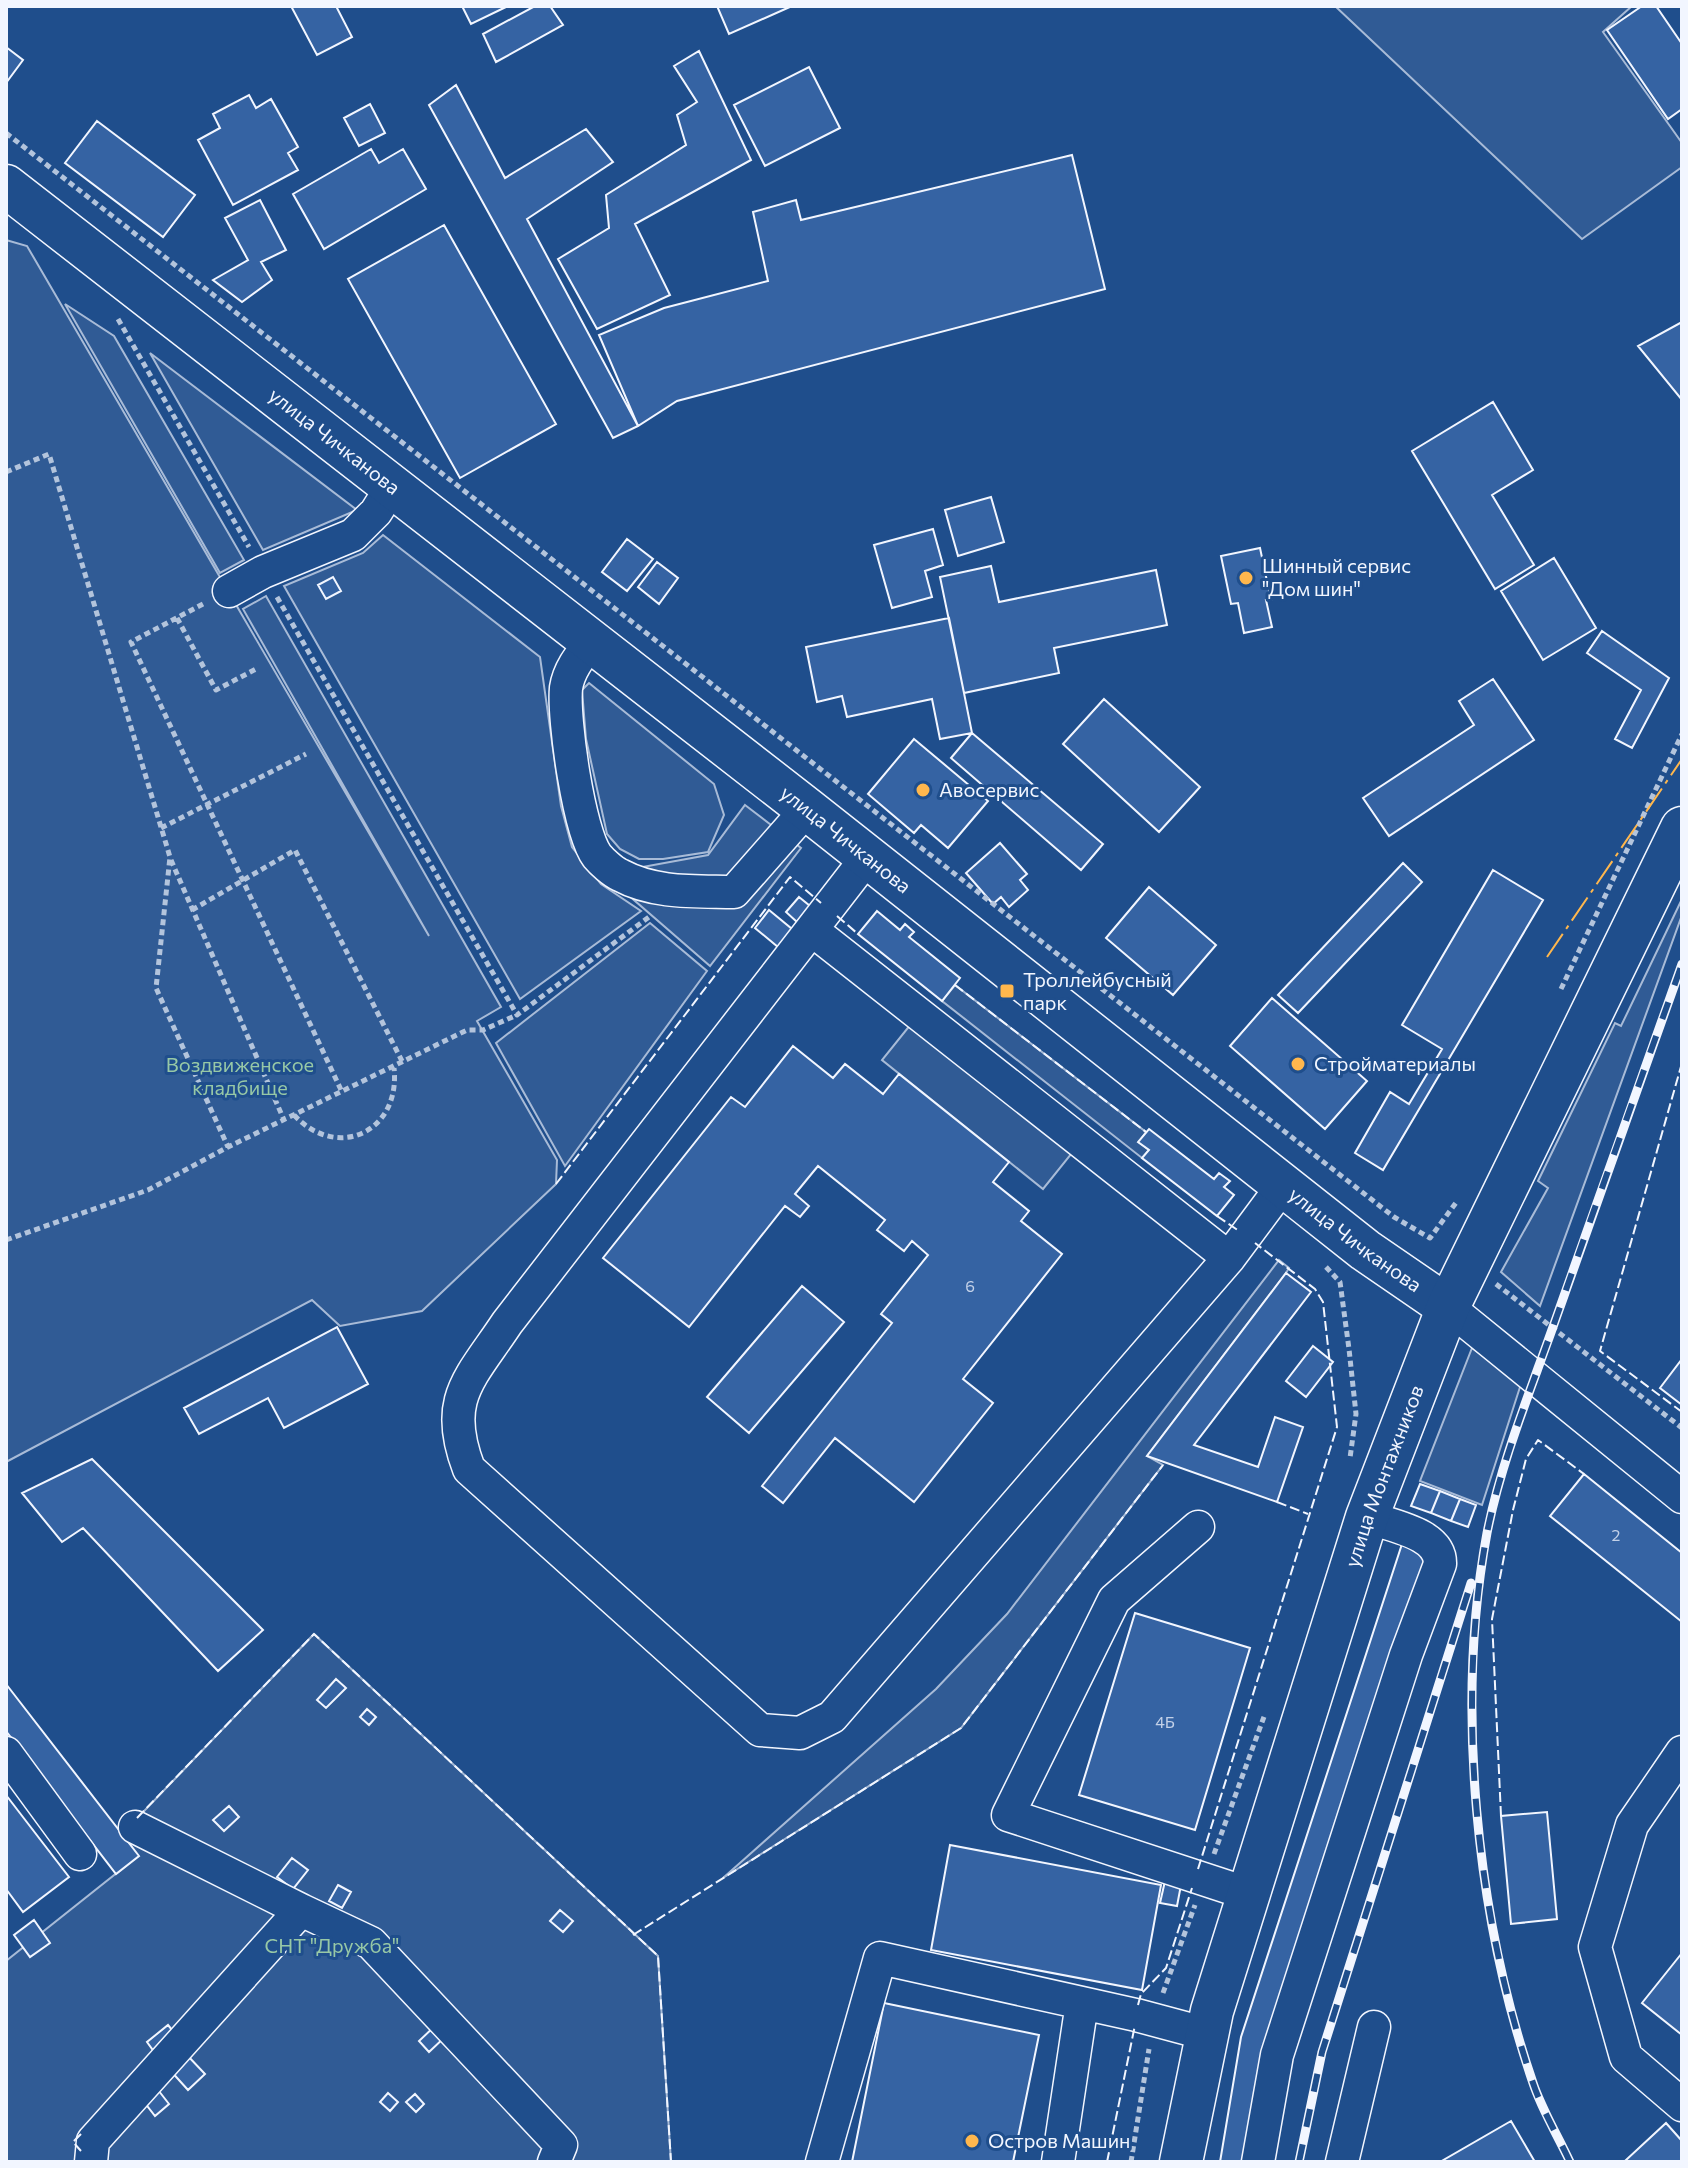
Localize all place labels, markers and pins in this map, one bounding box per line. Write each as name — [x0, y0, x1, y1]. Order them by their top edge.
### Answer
place label: Шинный сервис "Дом шин" — [1262, 553, 1411, 600]
marker: Шинный сервис "Дом шин" — [1237, 569, 1255, 587]
place label: Авосервис — [939, 777, 1039, 801]
marker: Авосервис — [914, 781, 932, 799]
place label: Троллейбусный парк — [1023, 967, 1172, 1014]
marker: Троллейбусный парк — [998, 982, 1016, 1000]
place label: Стройматериалы — [1314, 1051, 1476, 1075]
marker: Стройматериалы — [1289, 1055, 1307, 1073]
place label: Остров Машин — [988, 2128, 1131, 2152]
marker: Остров Машин — [963, 2132, 981, 2150]

